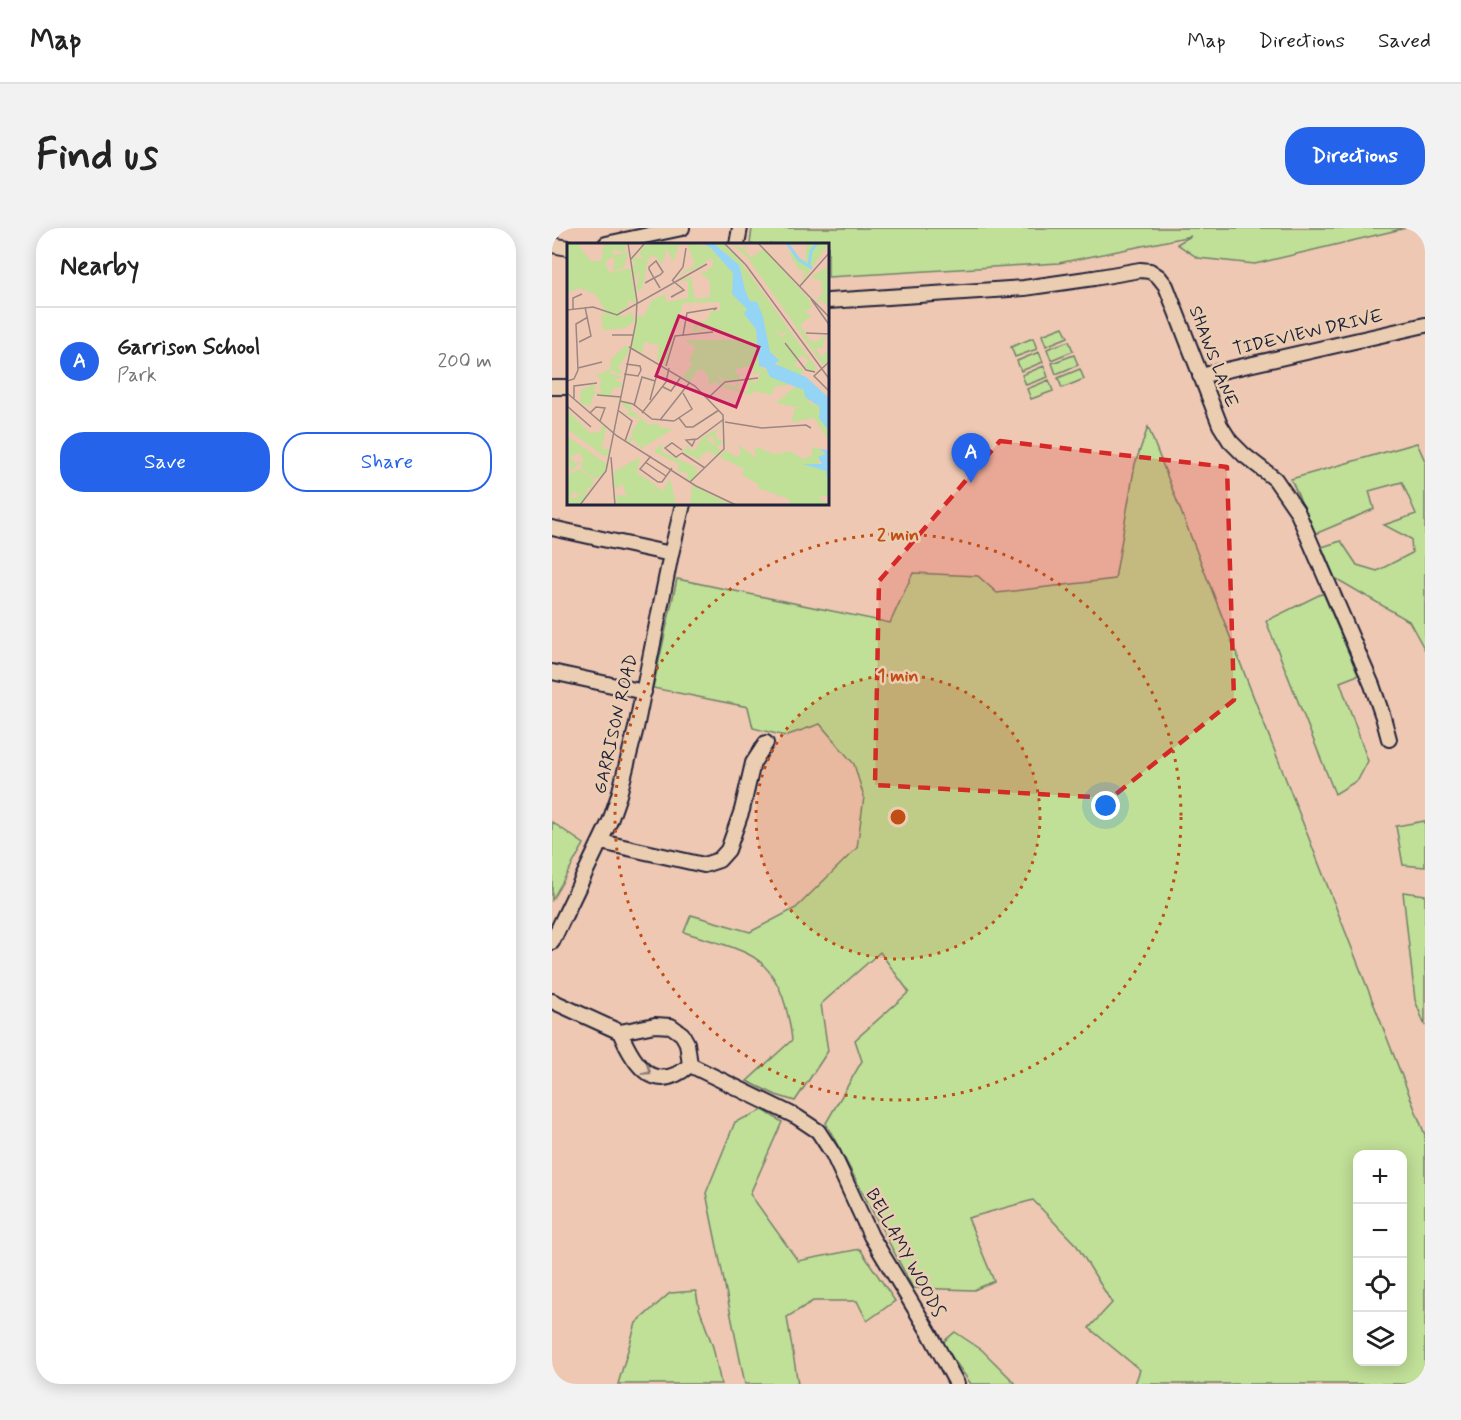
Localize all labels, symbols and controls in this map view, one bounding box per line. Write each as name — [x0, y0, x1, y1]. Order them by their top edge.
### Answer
text: Map — [30, 23, 81, 60]
text: Map — [1187, 27, 1226, 55]
text: Directions — [1259, 27, 1345, 55]
text: Saved — [1378, 27, 1431, 55]
button: Directions — [1285, 127, 1425, 185]
text: Find us — [36, 129, 158, 184]
inset map — [567, 243, 830, 506]
text: Nearby — [60, 250, 139, 284]
street label: SHAWS LANE — [1183, 303, 1243, 412]
street label: TIDEVIEW DRIVE — [1231, 304, 1386, 362]
text: Garrison School — [117, 334, 260, 362]
text: A — [73, 348, 86, 375]
text: 200 m — [437, 348, 492, 375]
text: Park — [117, 362, 157, 389]
button: Save — [60, 432, 270, 492]
button: Share — [282, 432, 492, 492]
pin: A — [952, 434, 990, 483]
text: 2 min — [877, 523, 919, 547]
street label: GARRISON ROAD — [588, 652, 644, 796]
text: 1 min — [877, 664, 919, 688]
your location — [1091, 791, 1120, 820]
centre of rings — [888, 807, 908, 827]
one-way arrow — [640, 1064, 651, 1075]
map controls — [1353, 1150, 1407, 1366]
button: + — [1353, 1150, 1407, 1204]
street label: BELLAMY WOODS — [860, 1184, 950, 1322]
button: − — [1353, 1204, 1407, 1258]
button: locate — [1353, 1258, 1407, 1312]
button: layers — [1353, 1312, 1407, 1366]

